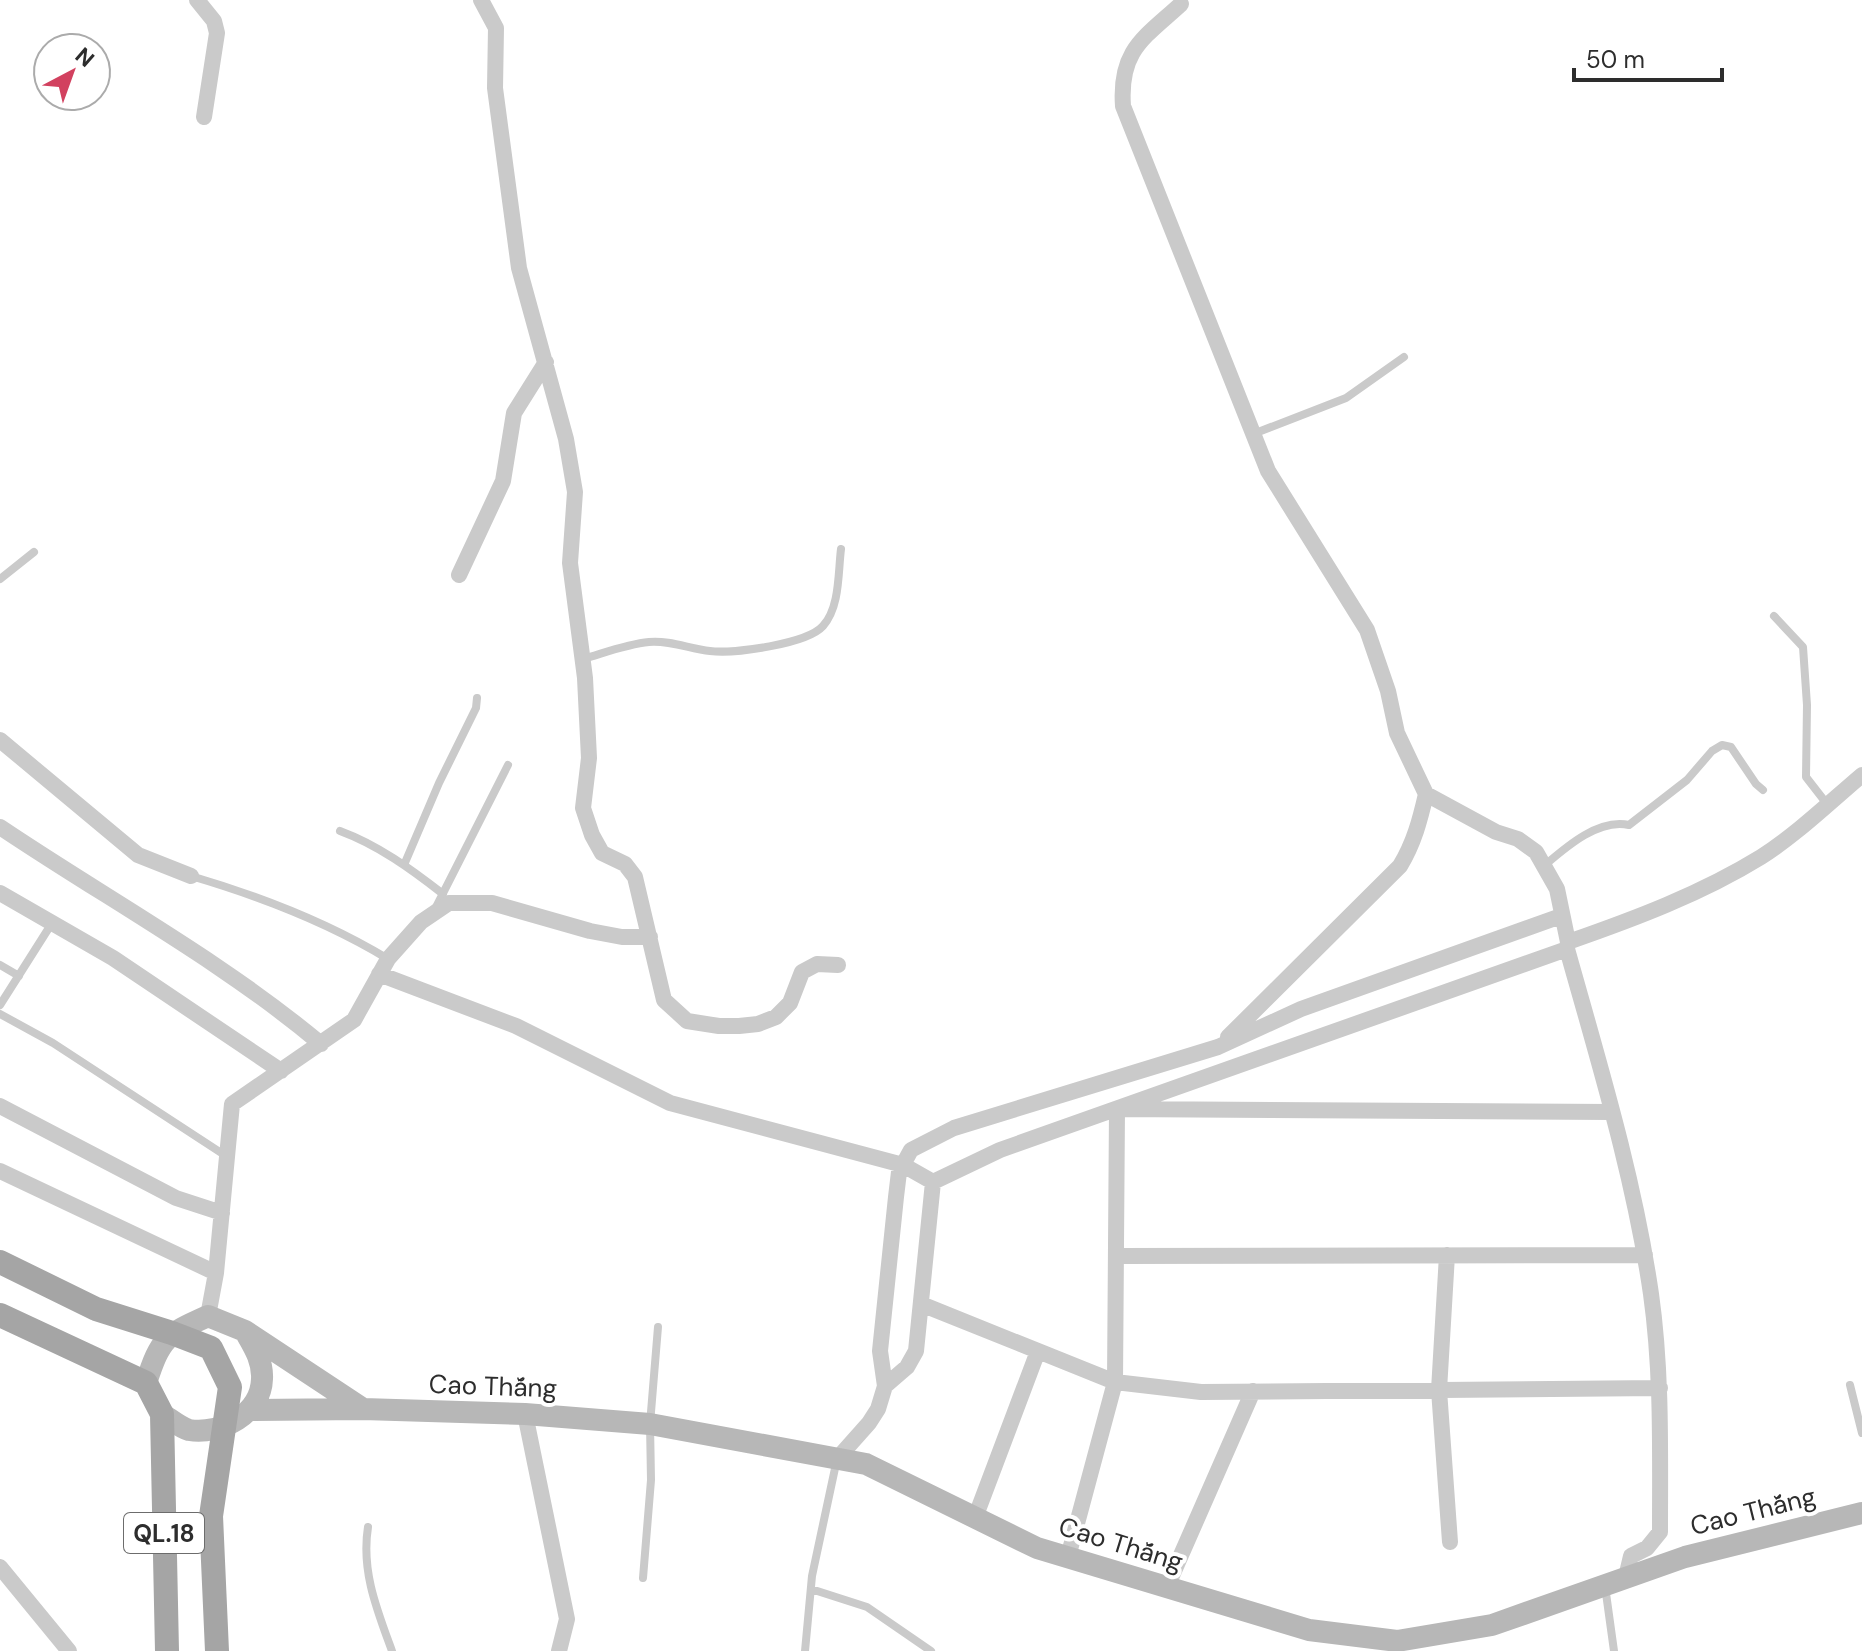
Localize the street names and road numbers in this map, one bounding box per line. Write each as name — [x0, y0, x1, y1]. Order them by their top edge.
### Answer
street label: Cao Thắng — [428, 1367, 558, 1405]
street label: Cao Thắng — [1687, 1479, 1819, 1543]
street label: Cao Thắng — [1055, 1509, 1187, 1579]
road number: QL.18 — [124, 1513, 204, 1553]

